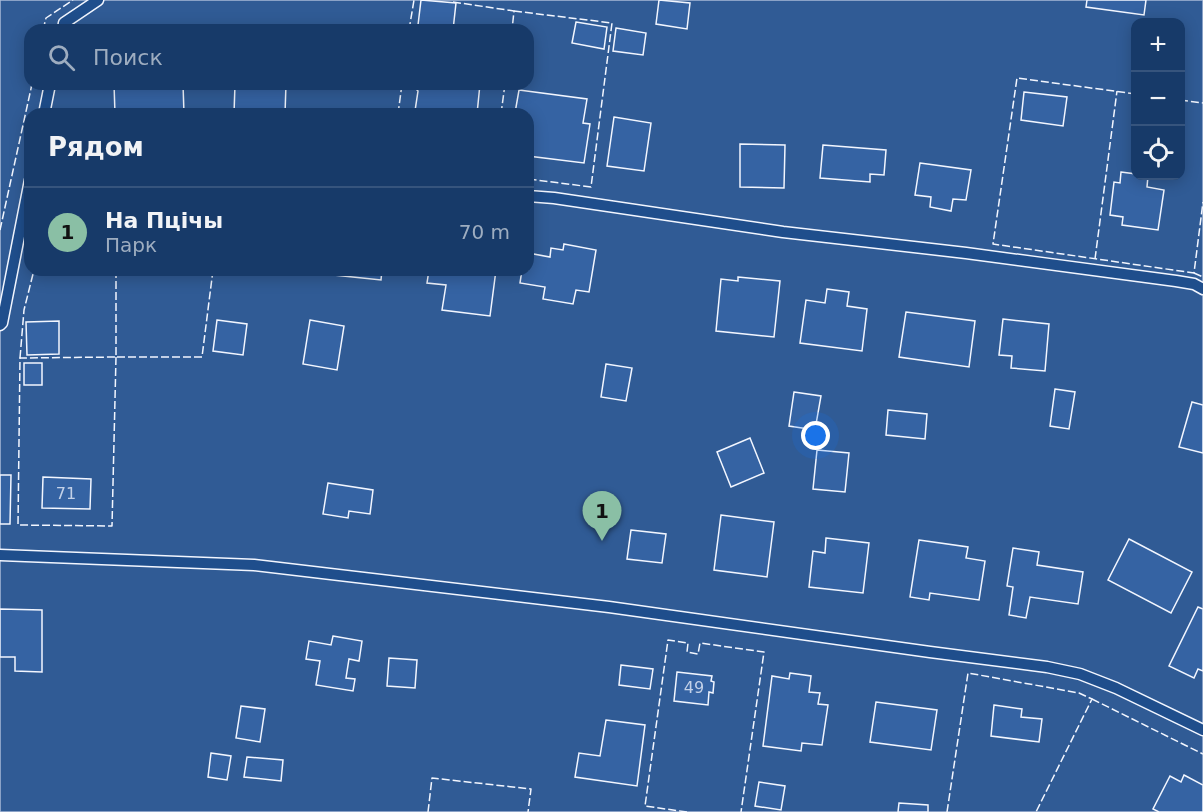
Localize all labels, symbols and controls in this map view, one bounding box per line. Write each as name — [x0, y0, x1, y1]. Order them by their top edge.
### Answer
map controls — [1131, 18, 1185, 180]
button: + — [1131, 18, 1185, 72]
search box — [24, 24, 534, 90]
icon: search — [45, 41, 78, 74]
text: Поиск — [93, 45, 163, 70]
button: − — [1131, 72, 1185, 126]
button: locate — [1131, 126, 1185, 180]
text: Рядом — [48, 132, 144, 162]
text: На Пцічы — [105, 208, 223, 233]
text: 1 — [61, 220, 74, 244]
text: 70 m — [459, 220, 510, 244]
text: Парк — [105, 233, 157, 257]
your location — [801, 421, 830, 450]
house number: 71 — [56, 484, 76, 503]
pin: 1 — [582, 492, 622, 541]
house number: 49 — [684, 678, 704, 697]

